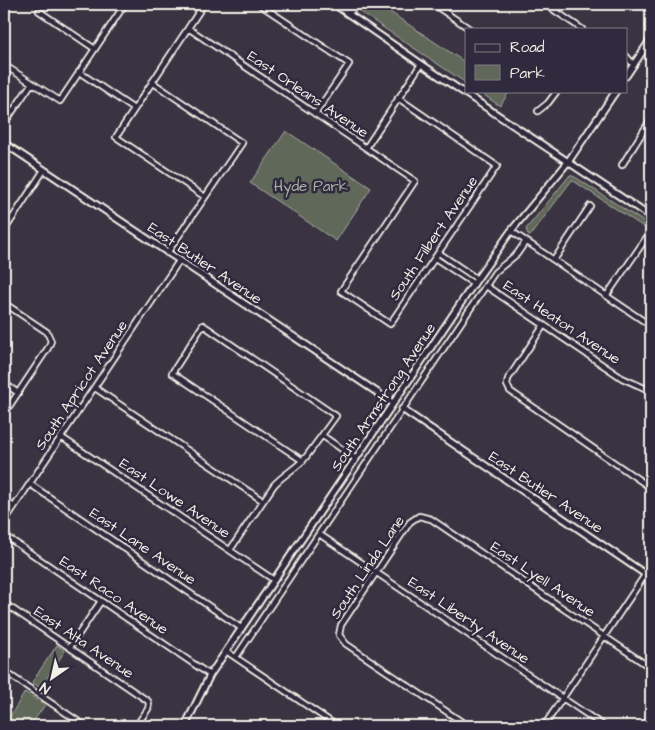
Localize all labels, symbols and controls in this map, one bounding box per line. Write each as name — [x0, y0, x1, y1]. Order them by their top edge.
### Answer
legend — [465, 28, 628, 92]
text: Road — [510, 37, 545, 58]
street label: East Orleans Avenue — [243, 46, 373, 143]
text: Park — [510, 63, 545, 84]
street label: South Filbert Avenue — [384, 172, 483, 305]
park label: Hyde Park — [274, 176, 348, 198]
street label: East Butler Avenue — [143, 217, 266, 310]
street label: East Heaton Avenue — [499, 275, 625, 370]
street label: South Apricot Avenue — [30, 316, 133, 454]
street label: South Armstrong Avenue — [326, 319, 442, 476]
street label: East Butler Avenue — [484, 446, 607, 539]
street label: East Lowe Avenue — [115, 453, 234, 543]
street label: East Lane Avenue — [85, 503, 200, 590]
street label: South Linda Lane — [325, 512, 410, 623]
street label: East Lyell Avenue — [486, 537, 599, 623]
street label: East Raco Avenue — [55, 551, 172, 640]
street label: East Liberty Avenue — [403, 572, 534, 670]
street label: East Alta Avenue — [30, 601, 138, 684]
north arrow — [28, 652, 78, 702]
text: N — [36, 677, 55, 699]

